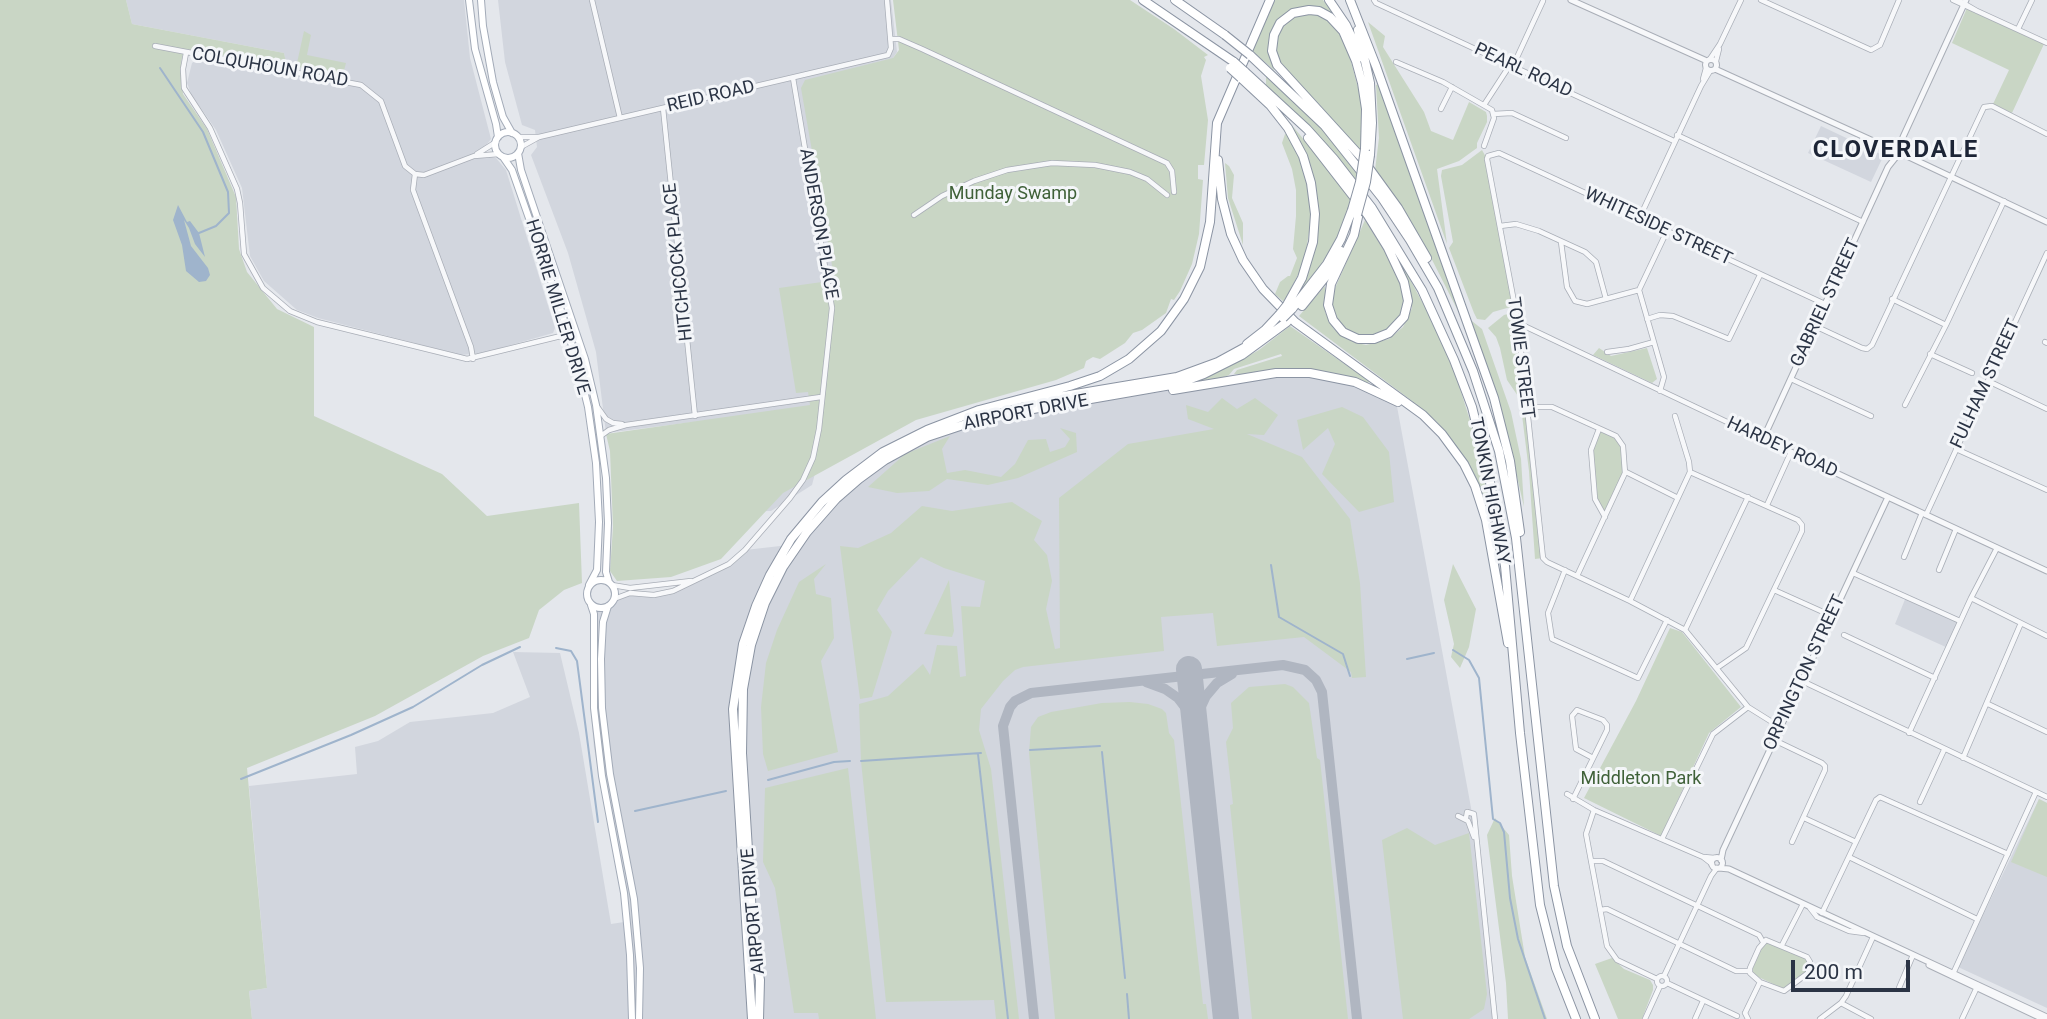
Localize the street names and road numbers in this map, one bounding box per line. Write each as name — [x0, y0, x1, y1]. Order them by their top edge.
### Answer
street label: PEARL ROAD — [1471, 39, 1575, 103]
street label: COLQUHOUN ROAD — [190, 44, 350, 92]
street label: REID ROAD — [665, 76, 757, 118]
street label: ANDERSON PLACE — [794, 147, 842, 301]
street label: HITCHCOCK PLACE — [660, 182, 698, 342]
street label: WHITESIDE STREET — [1581, 183, 1735, 271]
street label: HORRIE MILLER DRIVE — [520, 217, 594, 397]
street label: GABRIEL STREET — [1787, 235, 1865, 371]
street label: TOWIE STREET — [1502, 296, 1538, 420]
street label: FULHAM STREET — [1947, 316, 2025, 452]
street label: AIRPORT DRIVE — [962, 390, 1090, 436]
street label: HARDEY ROAD — [1723, 413, 1841, 483]
street label: TONKIN HIGHWAY — [1464, 416, 1514, 566]
street label: ORPINGTON STREET — [1760, 592, 1850, 754]
street label: AIRPORT DRIVE — [738, 847, 770, 975]

